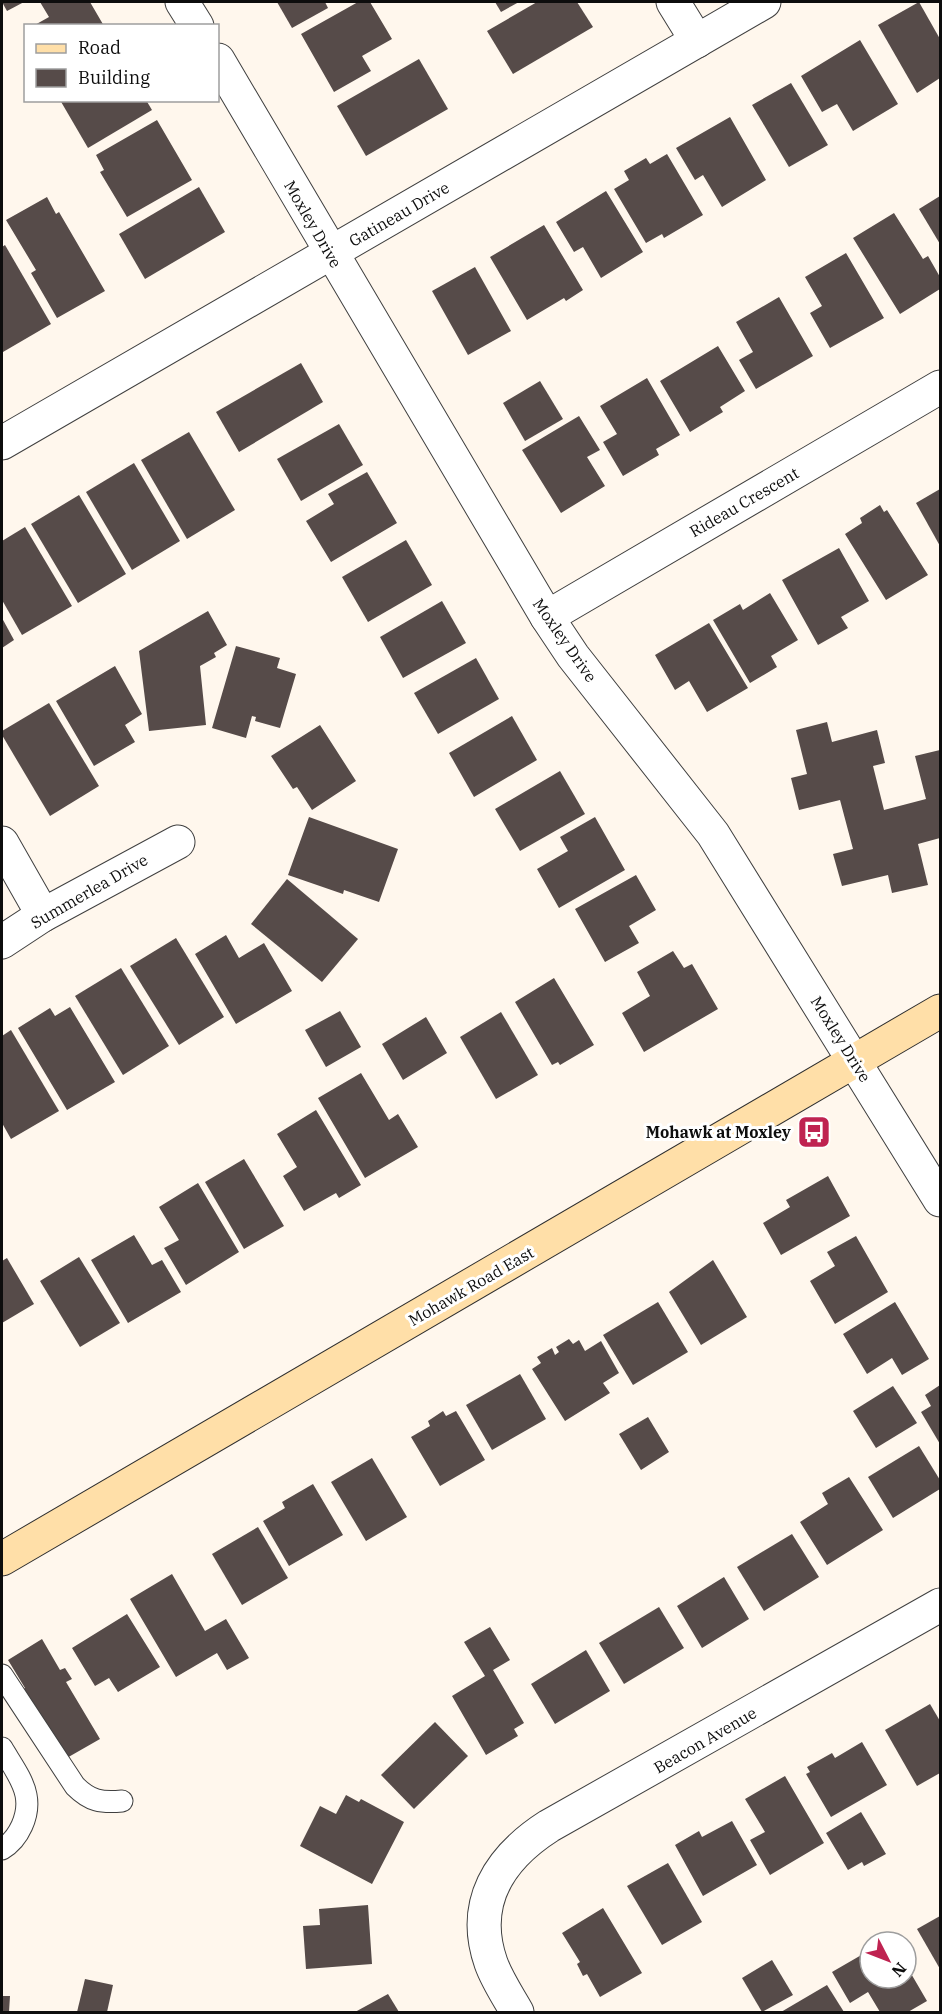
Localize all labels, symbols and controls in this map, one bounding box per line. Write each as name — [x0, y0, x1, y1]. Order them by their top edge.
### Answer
legend — [24, 24, 219, 102]
text: Road — [78, 36, 121, 59]
text: Building — [78, 66, 150, 89]
street label: Moxley Drive — [280, 177, 346, 271]
street label: Gatineau Drive — [345, 177, 453, 251]
street label: Rideau Crescent — [686, 462, 802, 541]
street label: Moxley Drive — [529, 594, 601, 686]
street label: Summerlea Drive — [27, 849, 151, 933]
street label: Moxley Drive — [807, 992, 875, 1086]
bus stop icon: Mohawk at Moxley — [796, 1114, 832, 1150]
place label: Mohawk at Moxley — [646, 1122, 792, 1142]
street label: Mohawk Road East — [405, 1242, 537, 1330]
street label: Beacon Avenue — [650, 1702, 760, 1778]
north arrow — [858, 1930, 918, 1990]
text: N — [887, 1959, 911, 1981]

